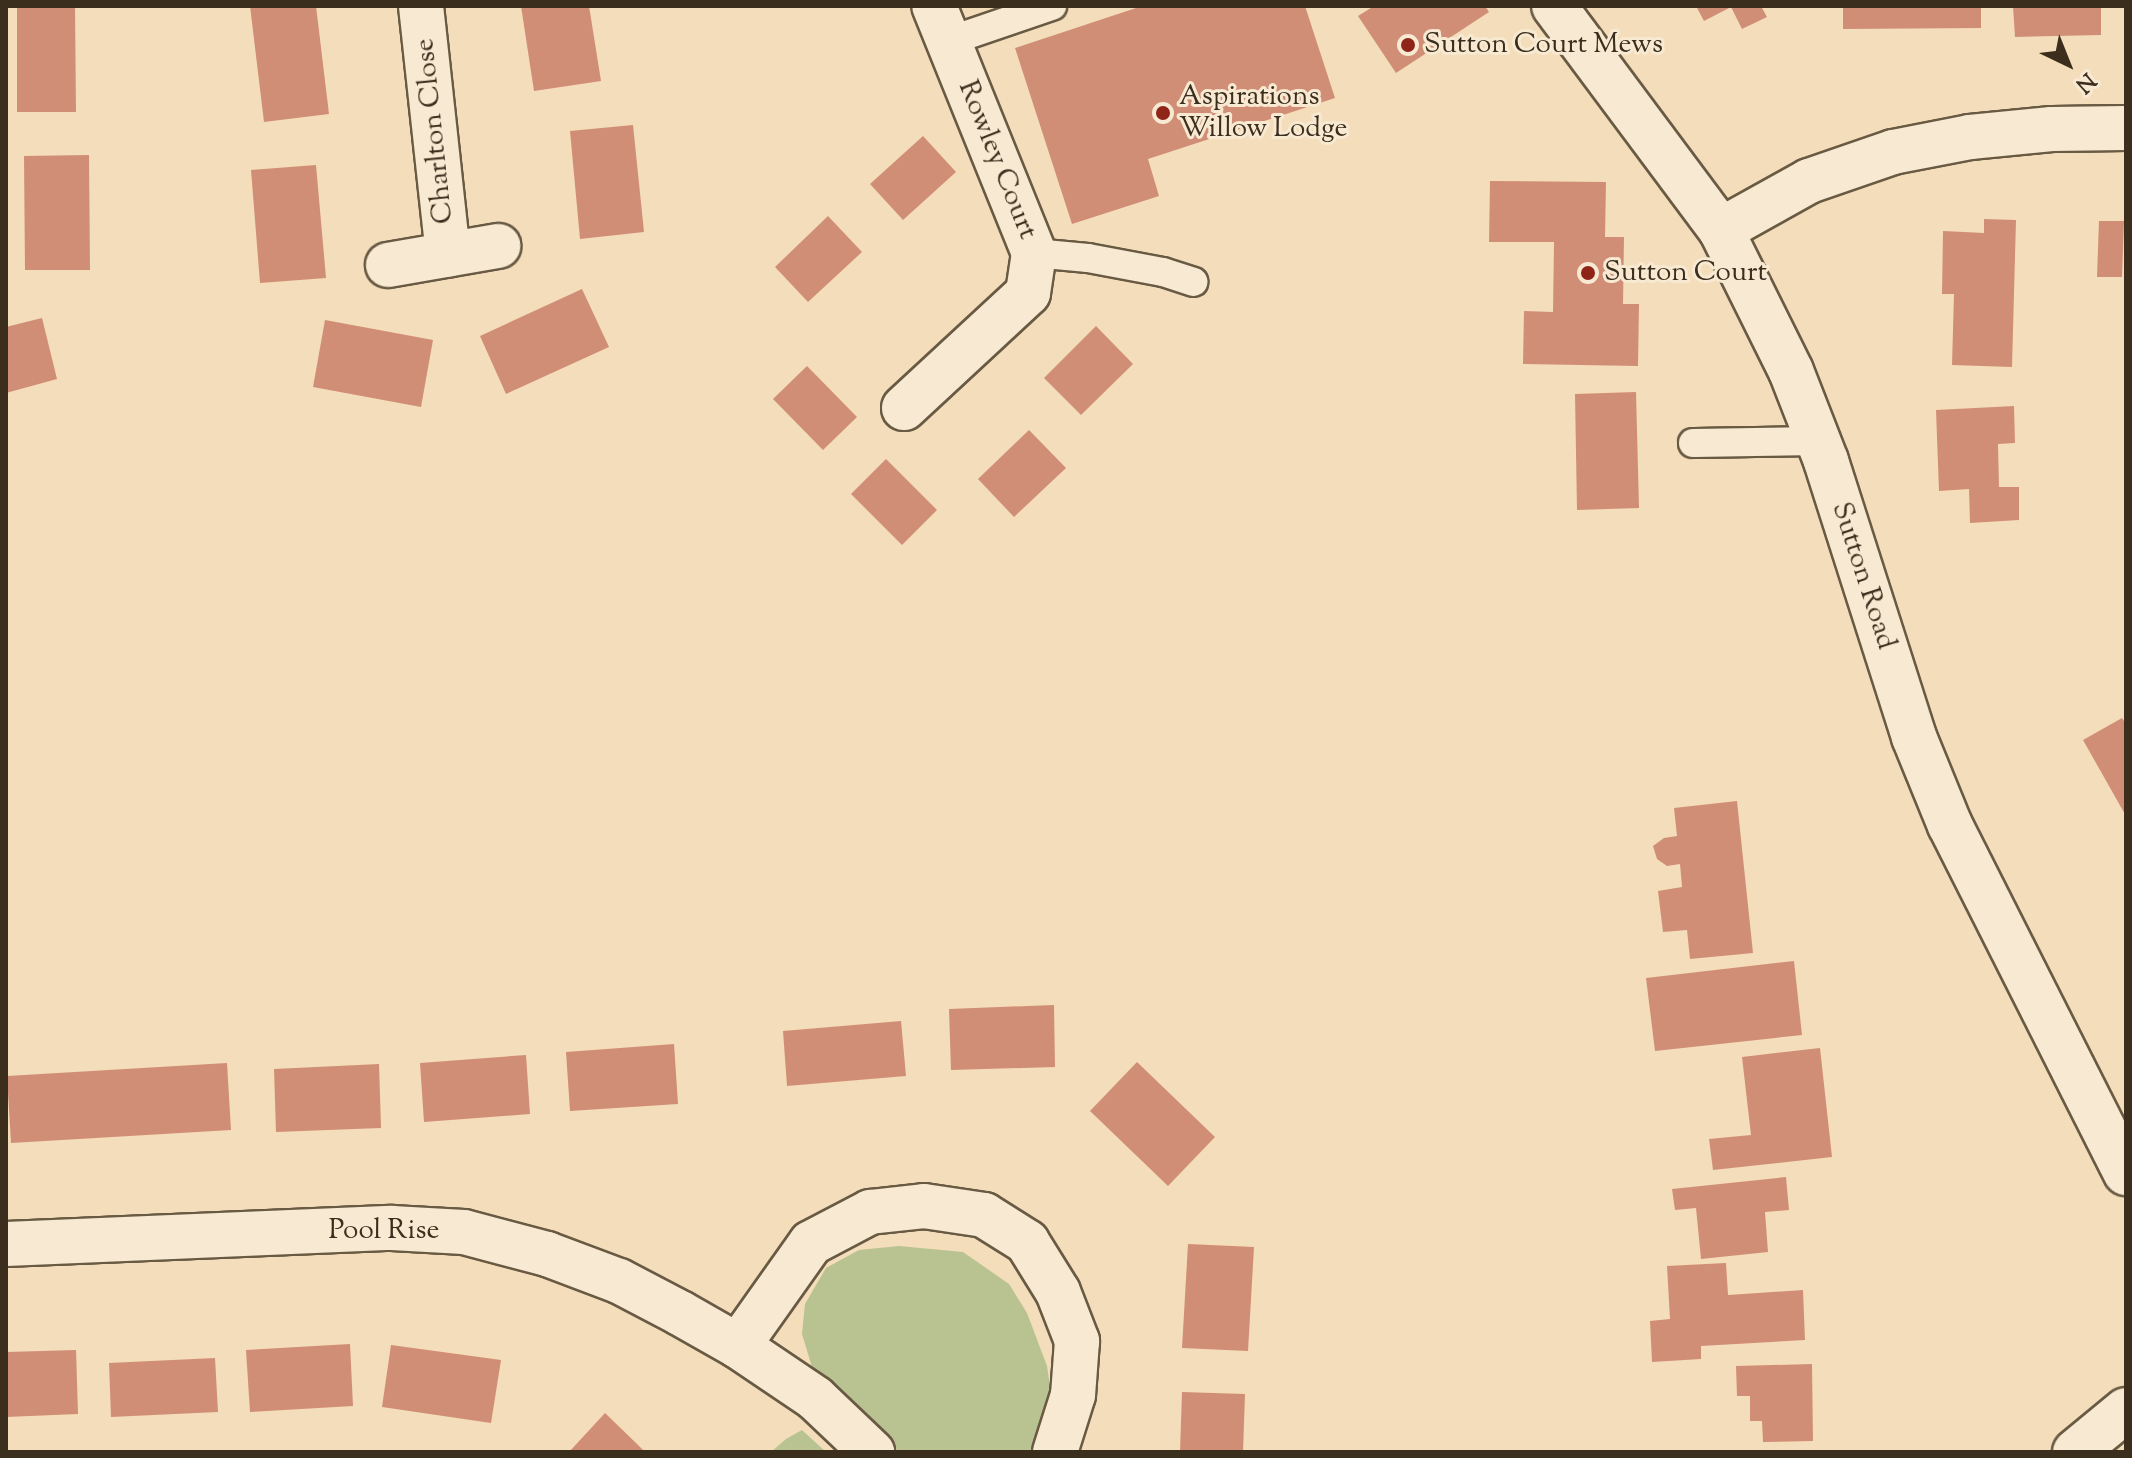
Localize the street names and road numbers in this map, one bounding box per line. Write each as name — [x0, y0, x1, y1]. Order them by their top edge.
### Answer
street label: Charlton Close — [409, 37, 461, 225]
street label: Rowley Court — [950, 76, 1044, 244]
street label: Sutton Road — [1823, 498, 1903, 654]
street label: Pool Rise — [329, 1214, 439, 1248]

